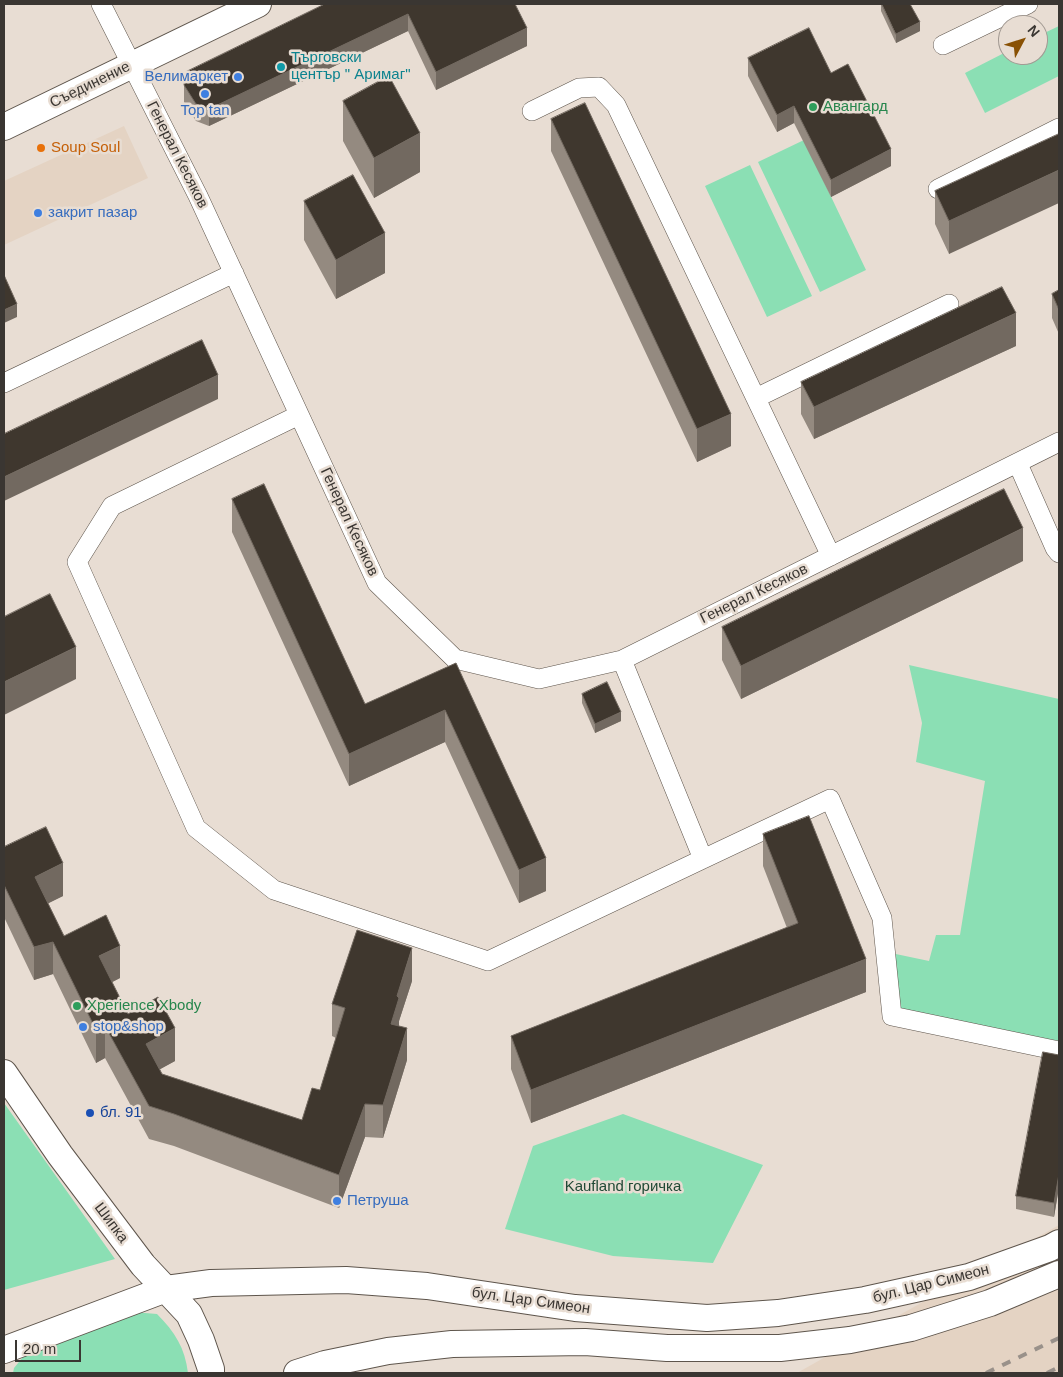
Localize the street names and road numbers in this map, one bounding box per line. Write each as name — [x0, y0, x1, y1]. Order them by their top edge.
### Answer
street label: Съединение — [47, 58, 133, 112]
street label: Генерал Кесяков — [142, 99, 212, 211]
street label: Генерал Кесяков — [316, 465, 382, 579]
street label: Генерал Кесяков — [697, 560, 811, 628]
street label: Шипка — [90, 1199, 132, 1247]
street label: бул. Цар Симеон — [871, 1261, 991, 1307]
street label: бул. Цар Симеон — [471, 1284, 591, 1318]

